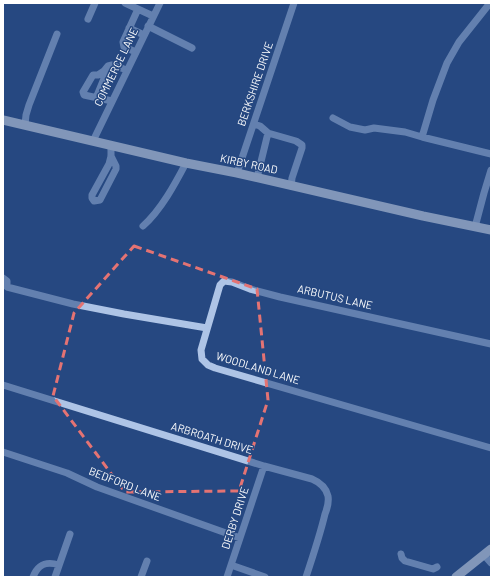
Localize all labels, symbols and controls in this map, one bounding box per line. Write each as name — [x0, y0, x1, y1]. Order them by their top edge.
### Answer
street label: COMMERCE LANE — [91, 25, 140, 108]
street label: BERKSHIRE DRIVE — [234, 40, 275, 128]
street label: KIRBY ROAD — [219, 151, 279, 176]
street label: ARBUTUS LANE — [296, 282, 374, 312]
street label: WOODLAND LANE — [215, 349, 302, 387]
street label: ARBROATH DRIVE — [170, 419, 255, 456]
street label: BEDFORD LANE — [87, 464, 164, 503]
street label: DERBY DRIVE — [218, 485, 251, 551]

